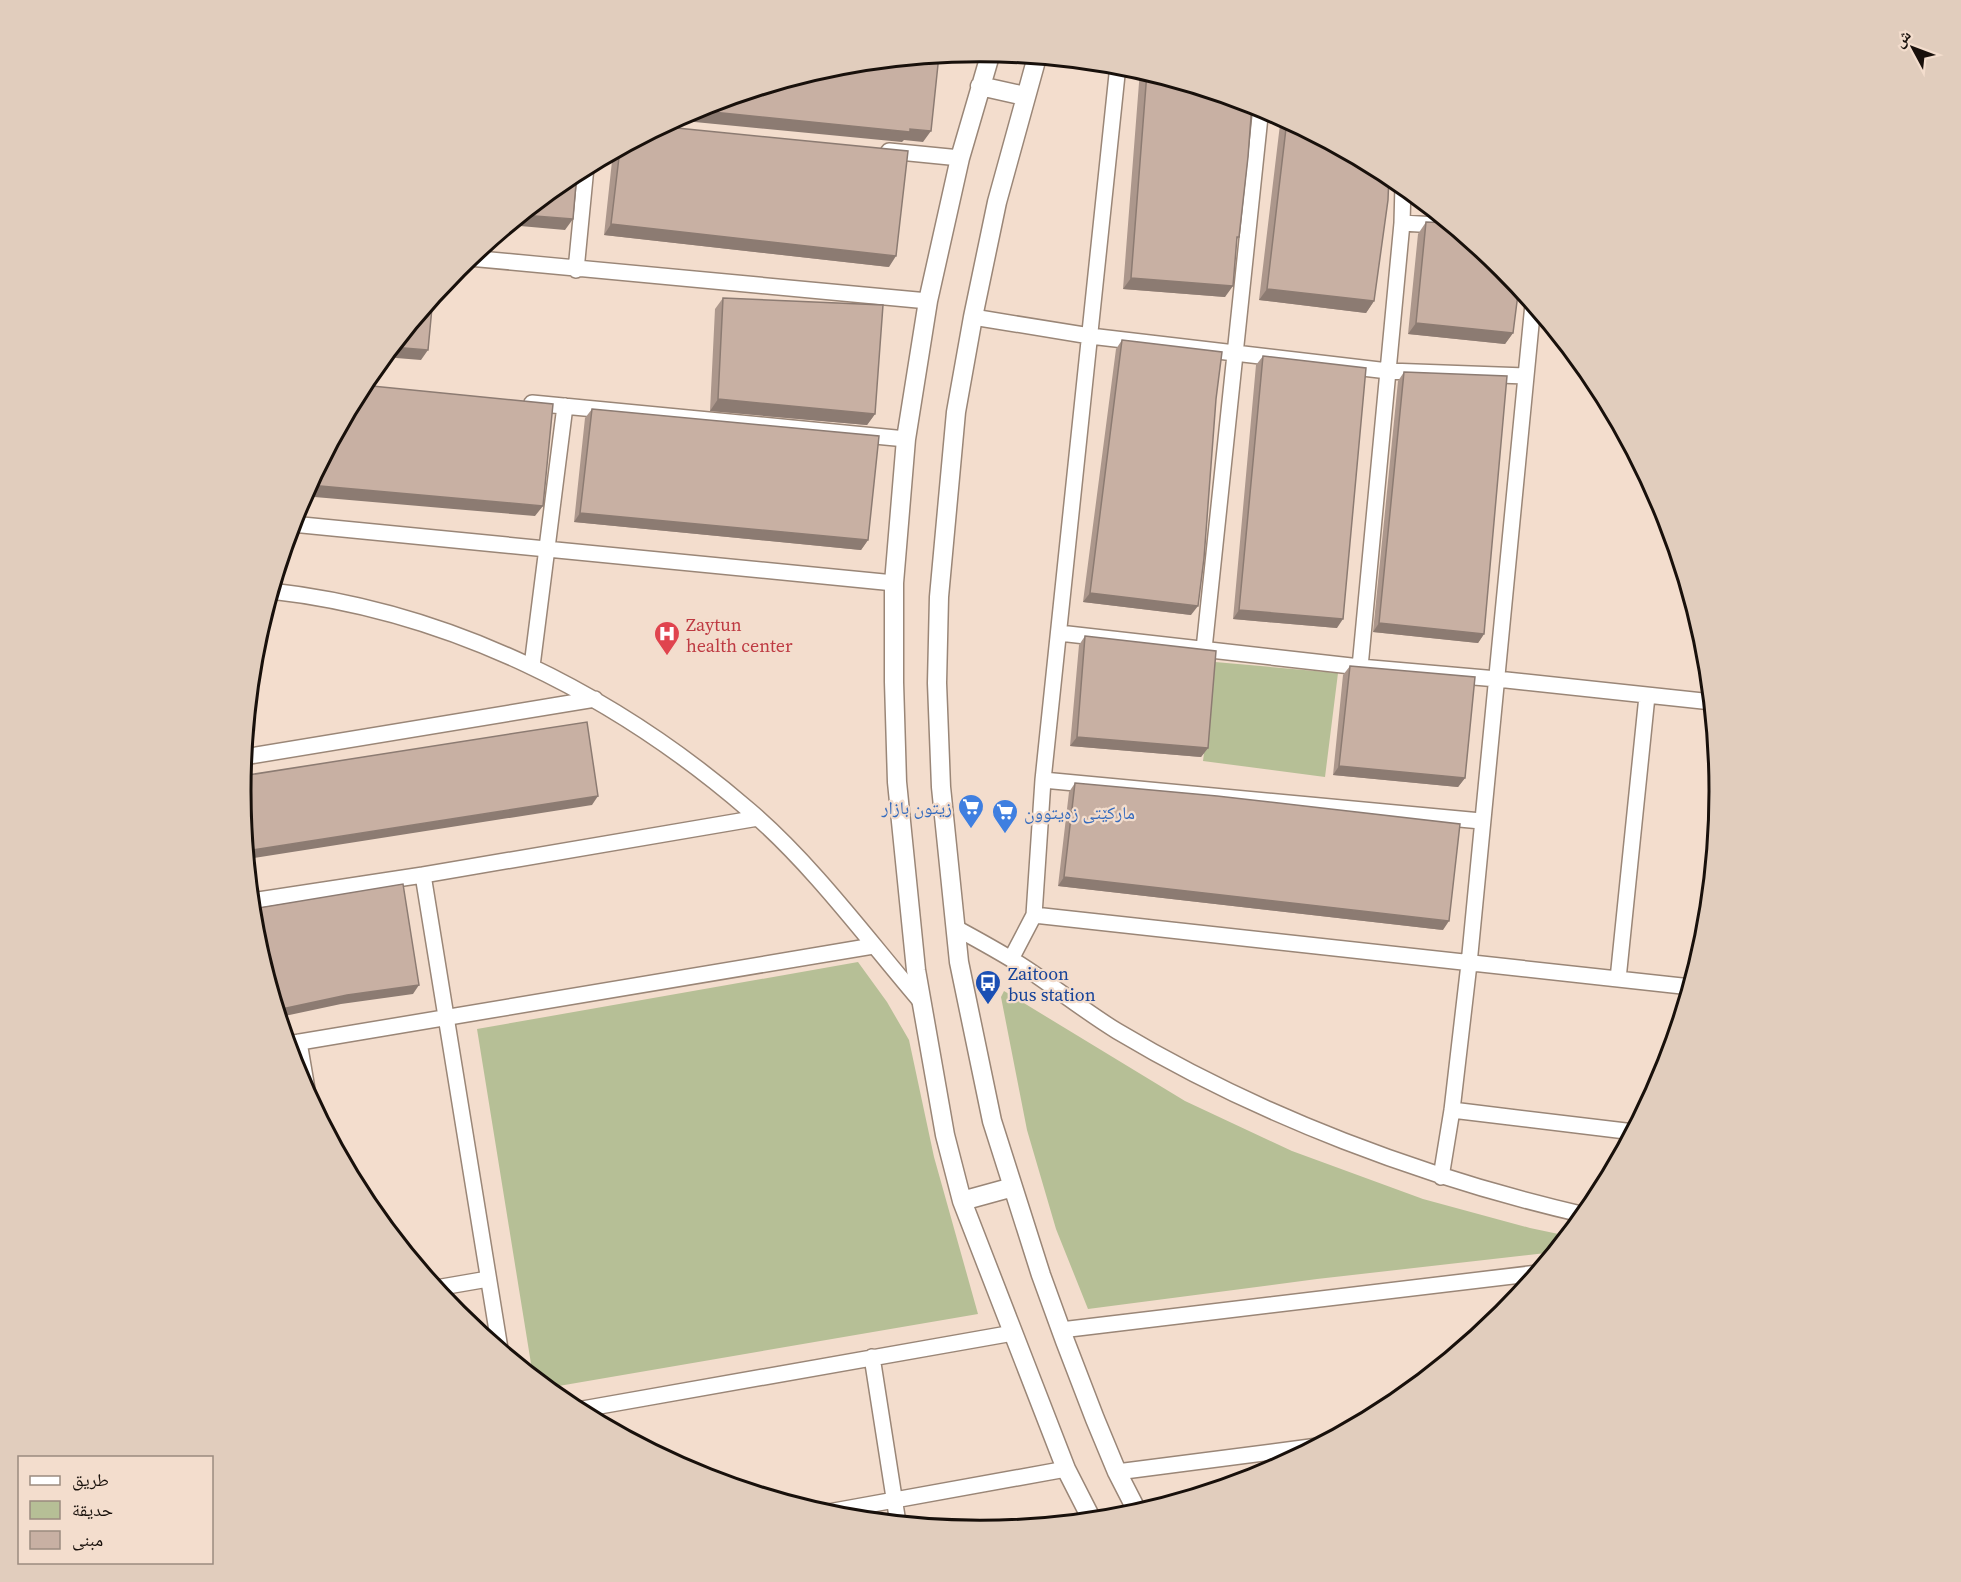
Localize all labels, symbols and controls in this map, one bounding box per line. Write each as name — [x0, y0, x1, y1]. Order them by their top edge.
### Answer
north arrow — [1883, 18, 1943, 78]
text: ش — [1888, 25, 1916, 52]
place label: Zaytun health center — [686, 612, 793, 658]
hospital icon: Zaytun health center — [652, 619, 682, 657]
supermarket icon: زيتون بازار — [956, 792, 986, 830]
place label: زيتون بازار — [881, 795, 952, 820]
supermarket icon: مارکێتی زەیتوون — [990, 797, 1020, 835]
place label: مارکێتی زەیتوون — [1024, 800, 1135, 825]
place label: Zaitoon bus station — [1008, 961, 1096, 1007]
bus stop icon: Zaitoon bus station — [973, 968, 1003, 1006]
legend — [18, 1456, 213, 1564]
text: طريق — [72, 1467, 109, 1492]
text: حديقة — [72, 1497, 113, 1522]
text: مبنى — [72, 1527, 103, 1552]

